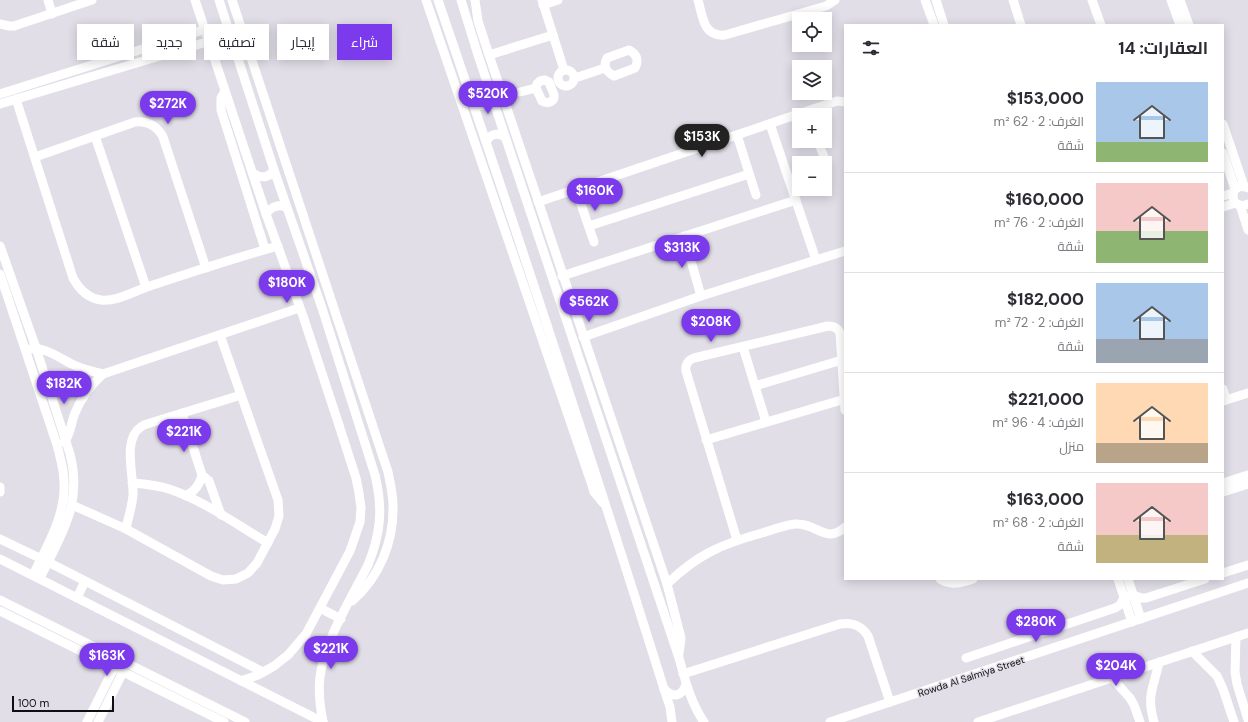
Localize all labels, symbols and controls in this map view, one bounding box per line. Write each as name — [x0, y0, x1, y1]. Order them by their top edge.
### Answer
map controls — [792, 12, 832, 196]
button: locate — [792, 12, 832, 52]
chip: شقة — [77, 24, 134, 60]
chip: جديد — [142, 24, 196, 60]
chip: تصفية — [204, 24, 269, 60]
chip: إيجار — [277, 24, 329, 60]
chip: شراء — [337, 24, 392, 60]
icon: filters — [860, 37, 882, 59]
text: العقارات: 14 — [1118, 37, 1208, 59]
button: layers — [792, 60, 832, 100]
pin: $520K — [460, 81, 516, 115]
text: $520K — [468, 85, 508, 102]
text: $153,000 — [1007, 87, 1084, 109]
pin: $272K — [140, 91, 196, 125]
text: $272K — [149, 95, 187, 112]
icon: home — [1128, 98, 1176, 146]
button: + — [792, 108, 832, 148]
text: الغرف: 2 · 62 m² — [994, 113, 1084, 130]
pin: $153K — [674, 124, 730, 158]
text: $153K — [684, 128, 721, 145]
text: شقة — [1057, 137, 1084, 154]
button: − — [792, 156, 832, 196]
pin: $160K — [567, 178, 623, 212]
text: $160K — [576, 182, 614, 199]
text: $160,000 — [1005, 188, 1084, 210]
icon: home — [1128, 199, 1176, 247]
text: الغرف: 2 · 76 m² — [994, 214, 1084, 231]
pin: $313K — [654, 235, 710, 269]
text: شقة — [1057, 238, 1084, 255]
text: $313K — [664, 239, 700, 256]
pin: $180K — [259, 270, 315, 304]
text: $180K — [268, 274, 306, 291]
text: $182,000 — [1007, 288, 1084, 310]
pin: $562K — [561, 289, 617, 323]
text: $562K — [569, 293, 609, 310]
icon: home — [1128, 299, 1176, 347]
pin: $208K — [683, 309, 739, 343]
text: $208K — [690, 313, 732, 330]
text: الغرف: 2 · 72 m² — [995, 314, 1084, 331]
text: شقة — [1057, 338, 1084, 355]
pin: $182K — [36, 371, 92, 405]
text: $182K — [46, 375, 82, 392]
text: $221,000 — [1008, 388, 1084, 410]
icon: home — [1128, 399, 1176, 447]
text: الغرف: 4 · 96 m² — [992, 414, 1084, 431]
pin: $221K — [156, 419, 212, 453]
text: $221K — [166, 423, 202, 440]
text: منزل — [1059, 438, 1084, 455]
text: $163,000 — [1006, 488, 1084, 510]
icon: home — [1128, 499, 1176, 547]
text: الغرف: 2 · 68 m² — [993, 514, 1084, 531]
text: شقة — [1057, 538, 1084, 555]
pin: $280K — [1008, 609, 1064, 643]
text: $280K — [1015, 613, 1057, 630]
pin: $221K — [303, 636, 359, 670]
text: $221K — [313, 640, 349, 657]
pin: $163K — [79, 643, 135, 677]
text: $163K — [88, 647, 126, 664]
street label: Rowda Al Salmiya Street — [916, 653, 1026, 700]
pin: $204K — [1088, 653, 1144, 687]
text: $204K — [1095, 657, 1137, 674]
scale bar — [12, 694, 114, 713]
text: 100 m — [18, 696, 49, 710]

